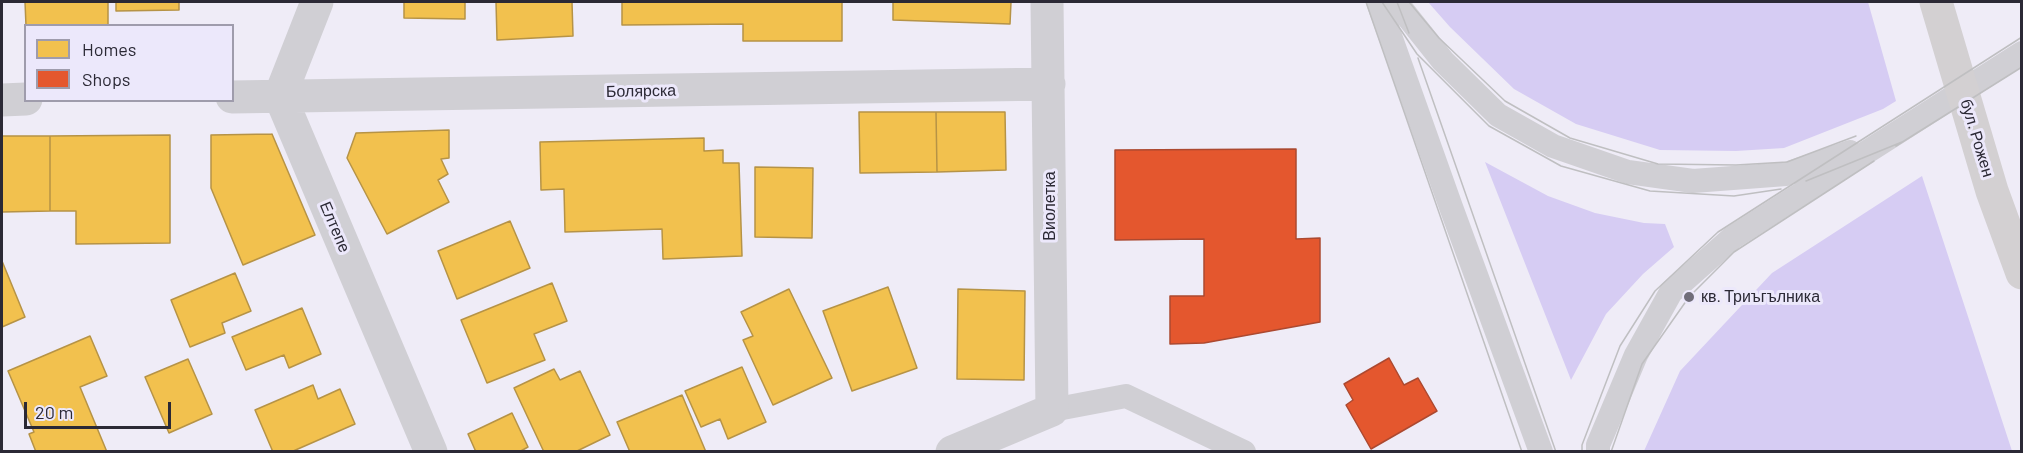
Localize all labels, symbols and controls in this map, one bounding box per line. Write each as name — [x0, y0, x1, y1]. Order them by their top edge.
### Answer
legend — [24, 24, 234, 102]
text: Homes — [82, 38, 136, 60]
text: Shops — [82, 68, 131, 90]
street label: Болярска — [606, 81, 676, 101]
street label: бул. Рожен — [1956, 97, 1998, 179]
street label: Виолетка — [1040, 171, 1060, 241]
street label: Елтепе — [316, 199, 354, 255]
place label: кв. Триъгълника — [1701, 287, 1820, 307]
marker: кв. Триъгълника — [1682, 290, 1696, 304]
scale bar — [27, 390, 174, 428]
text: 20 m — [35, 401, 73, 423]

